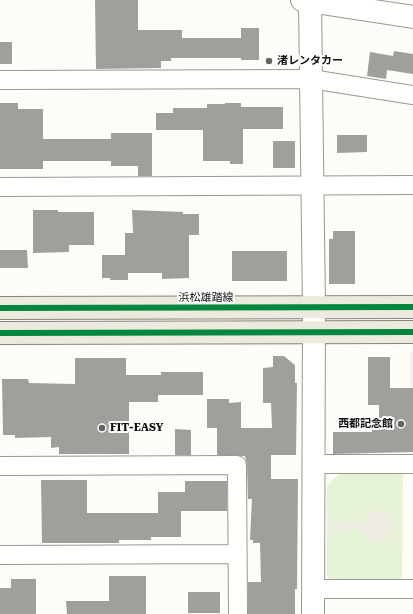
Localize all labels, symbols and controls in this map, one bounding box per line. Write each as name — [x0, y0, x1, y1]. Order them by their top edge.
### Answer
place label: 渚レンタカー — [277, 54, 343, 68]
marker: 渚レンタカー — [264, 56, 274, 66]
street label: 浜松雄踏線 — [179, 291, 233, 305]
place label: 西都記念館 — [338, 417, 393, 431]
marker: 西都記念館 — [396, 419, 406, 429]
place label: FIT-EASY — [110, 421, 163, 435]
marker: FIT-EASY — [97, 423, 107, 433]

